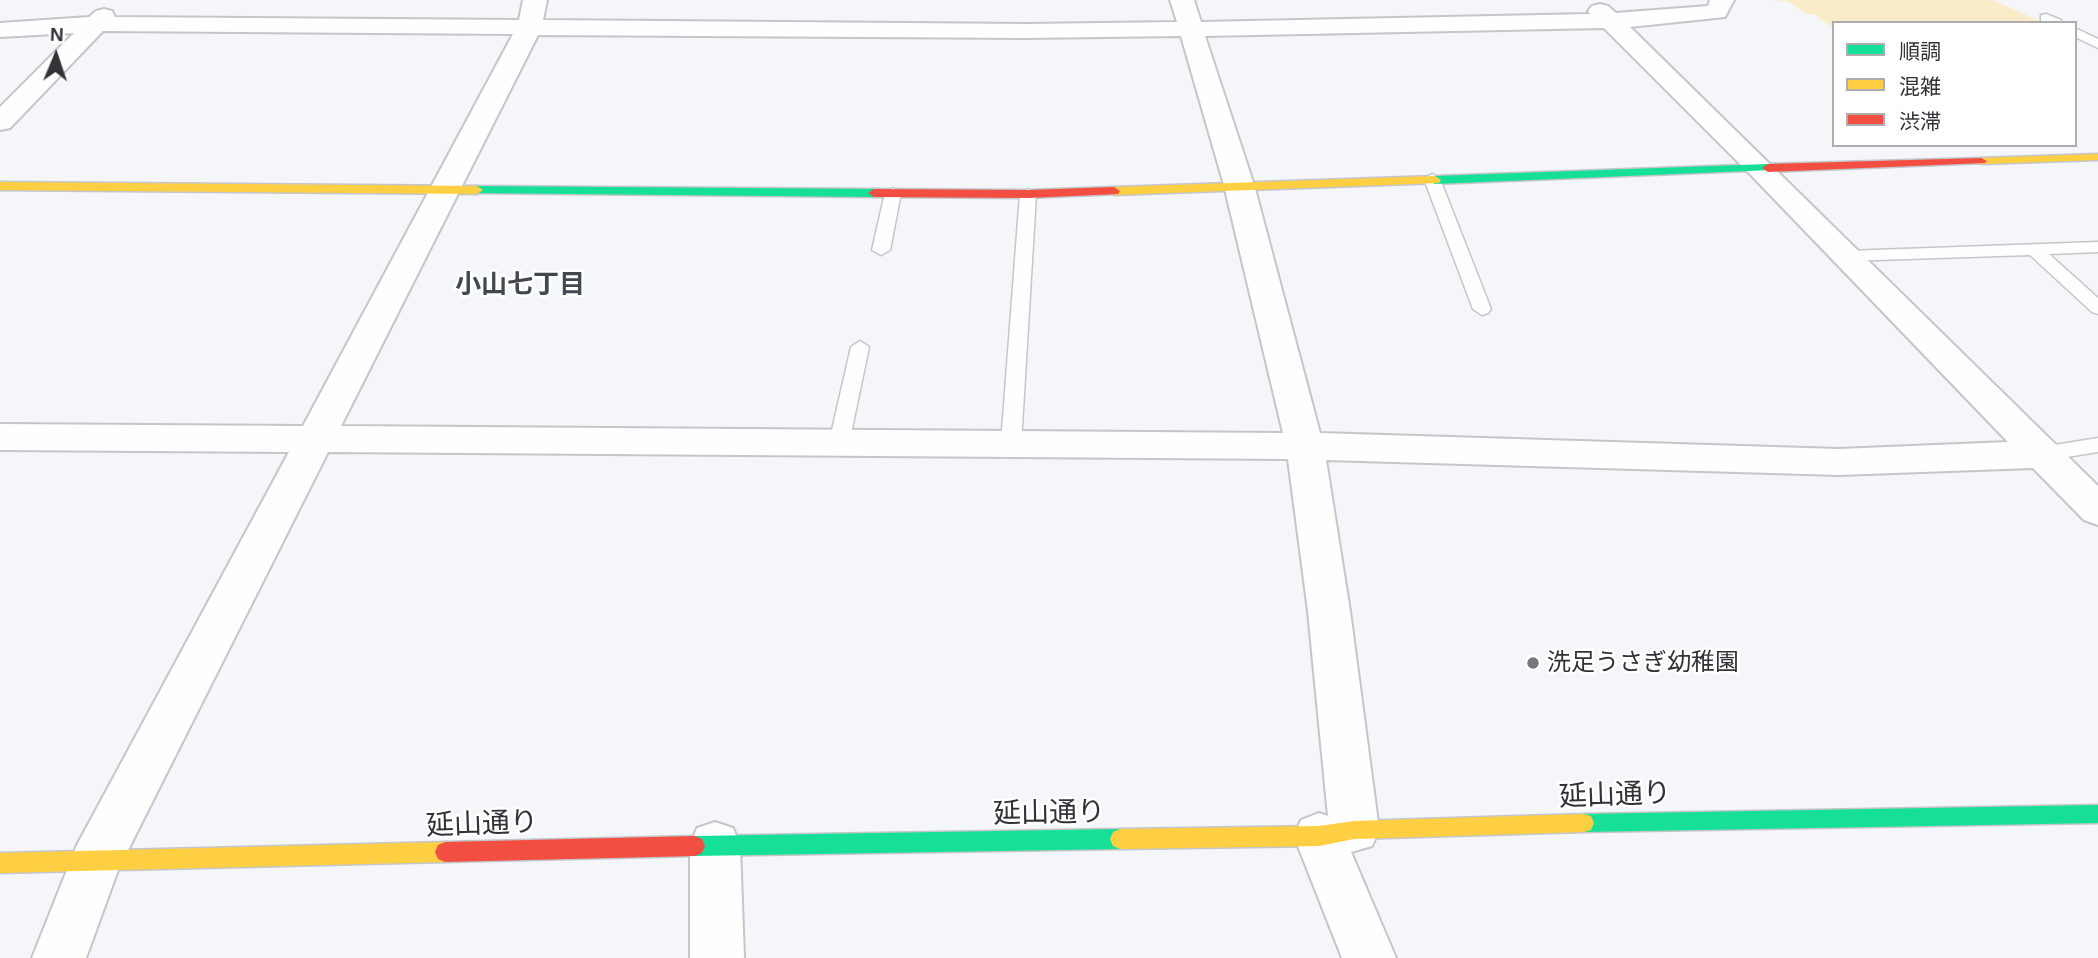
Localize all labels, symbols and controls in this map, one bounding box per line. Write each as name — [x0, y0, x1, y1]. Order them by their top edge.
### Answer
north arrow — [21, 21, 91, 91]
legend — [1832, 21, 2077, 147]
text: N — [50, 24, 64, 45]
text: 順調 — [1899, 40, 1941, 63]
text: 混雑 — [1899, 75, 1941, 98]
text: 渋滞 — [1899, 110, 1941, 133]
district label: 小山七丁目 — [455, 270, 585, 302]
place label: 洗足うさぎ幼稚園 — [1547, 649, 1739, 677]
marker: 洗足うさぎ幼稚園 — [1525, 655, 1541, 671]
street label: 延山通り — [1558, 777, 1672, 815]
street label: 延山通り — [993, 796, 1105, 832]
street label: 延山通り — [425, 806, 539, 844]

